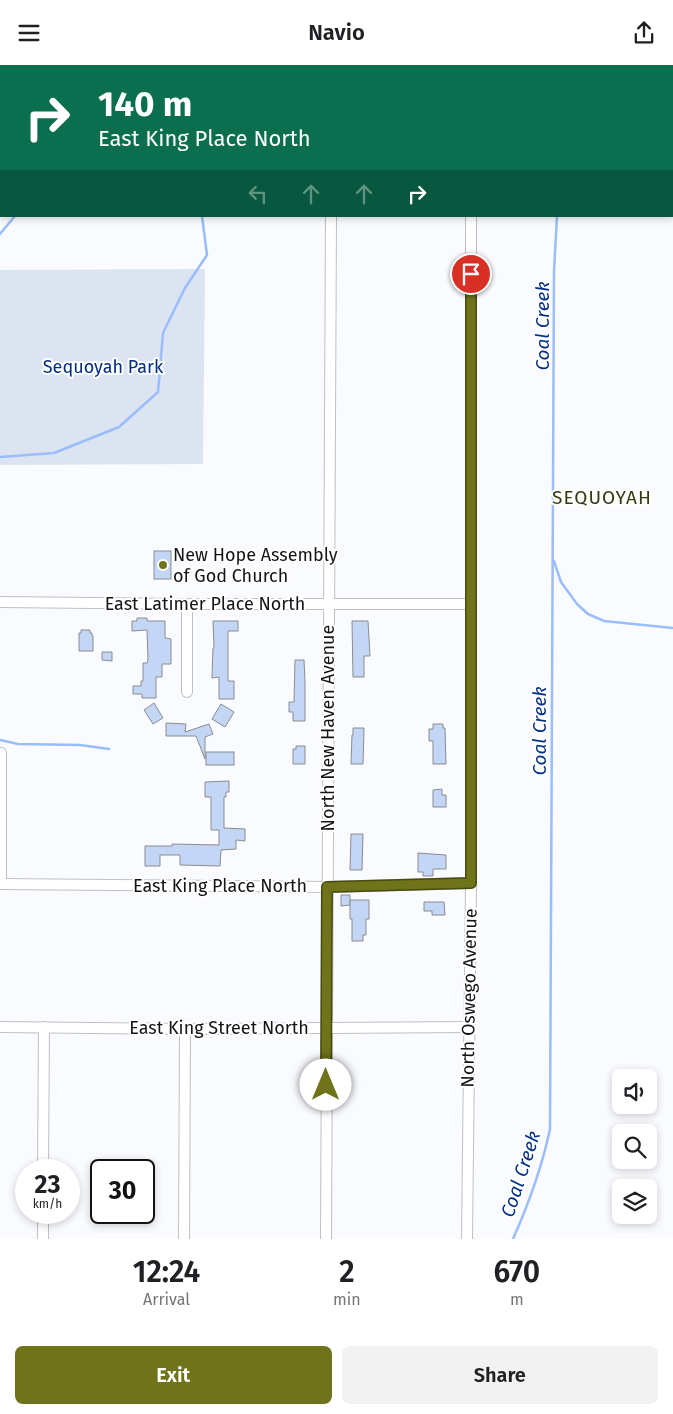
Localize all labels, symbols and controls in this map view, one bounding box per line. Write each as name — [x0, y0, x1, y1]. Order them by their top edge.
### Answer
icon: menu — [15, 19, 43, 47]
text: Navio — [308, 19, 365, 46]
icon: share — [630, 19, 658, 47]
text: 140 m — [98, 83, 192, 125]
icon: right — [15, 85, 80, 150]
text: East King Place North — [98, 125, 311, 152]
icon: left — [244, 180, 272, 208]
icon: ahead — [297, 180, 325, 208]
icon: ahead — [350, 180, 378, 208]
icon: right — [403, 180, 431, 208]
pin — [450, 253, 492, 295]
icon: arrive — [457, 260, 485, 288]
water label: Coal Creek — [531, 281, 554, 371]
park label: Sequoyah Park — [43, 356, 164, 378]
district label: SEQUOYAH — [552, 486, 652, 509]
place label: New Hope Assembly of God Church — [173, 544, 338, 587]
marker: New Hope Assembly of God Church — [157, 559, 169, 571]
street label: East Latimer Place North — [105, 593, 305, 615]
street label: North New Haven Avenue — [317, 625, 339, 831]
water label: Coal Creek — [528, 686, 551, 776]
street label: East King Place North — [133, 875, 307, 897]
street label: North Oswego Avenue — [456, 908, 482, 1088]
street label: East King Street North — [129, 1017, 309, 1039]
position arrow — [299, 1058, 351, 1110]
map controls — [612, 1069, 657, 1224]
button: sound — [612, 1069, 657, 1114]
button: search — [612, 1124, 657, 1169]
water label: Coal Creek — [496, 1128, 545, 1220]
speed limit sign: 30 — [90, 1159, 155, 1224]
text: 23 — [35, 1170, 60, 1200]
button: layers — [612, 1179, 657, 1224]
text: km/h — [33, 1197, 62, 1211]
text: 12:24 — [133, 1254, 200, 1290]
text: 2 — [339, 1254, 355, 1290]
text: 670 — [493, 1254, 540, 1290]
text: Arrival — [143, 1290, 190, 1309]
text: min — [333, 1290, 361, 1309]
text: m — [510, 1290, 524, 1309]
button: Exit — [15, 1346, 332, 1404]
button: Share — [342, 1346, 658, 1404]

